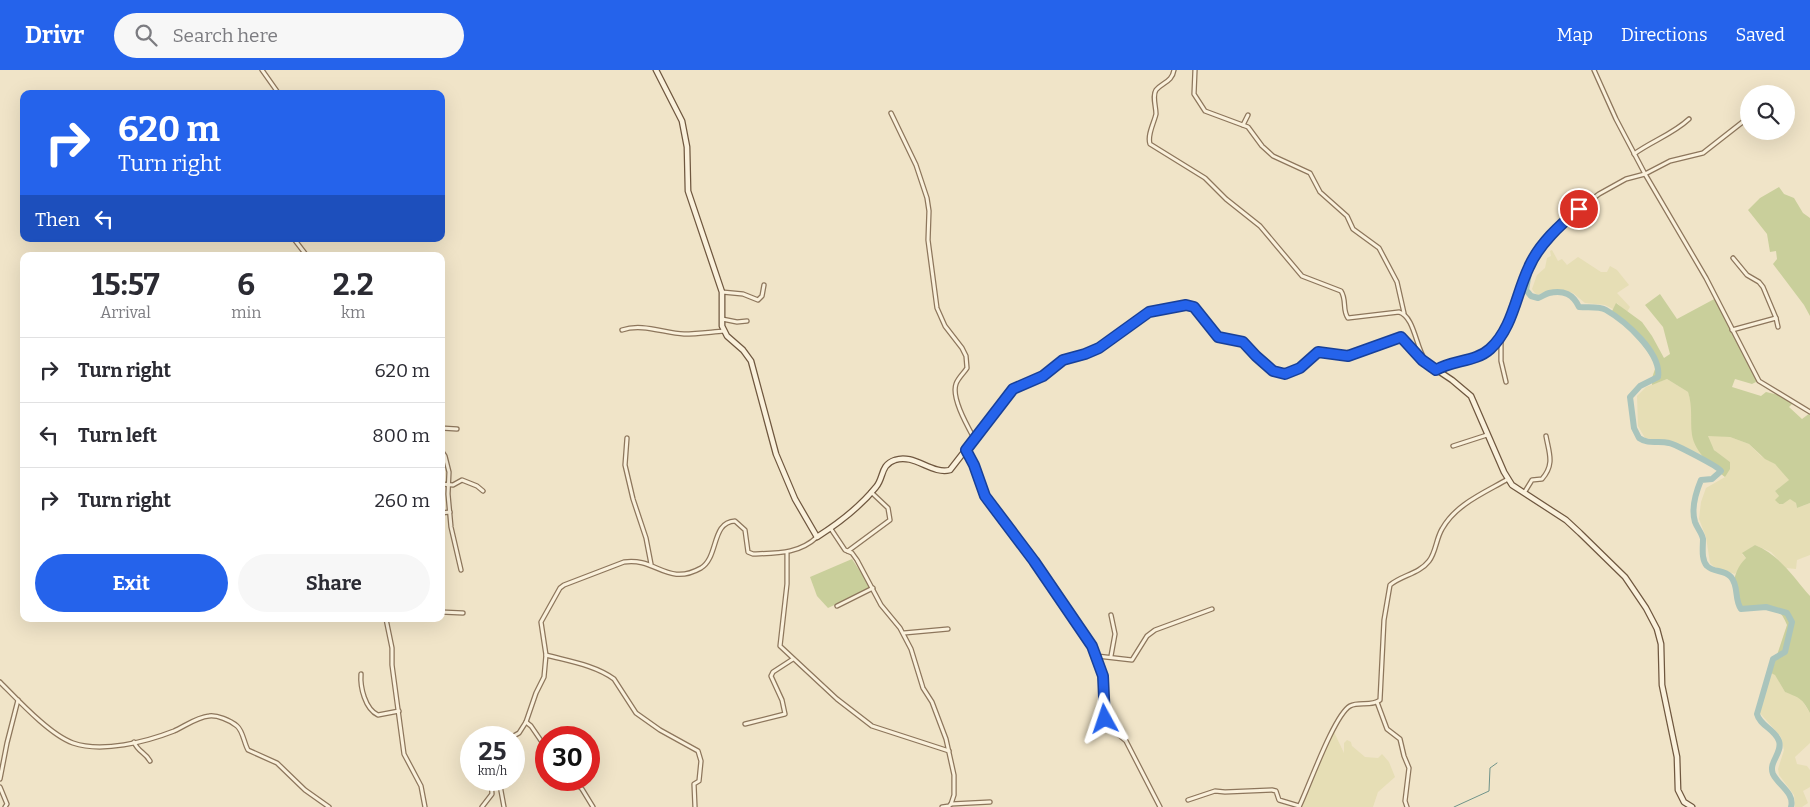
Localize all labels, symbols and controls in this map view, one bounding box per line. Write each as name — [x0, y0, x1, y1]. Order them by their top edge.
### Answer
search box — [114, 13, 464, 58]
text: Drivr — [25, 21, 84, 49]
icon: search — [132, 21, 160, 49]
text: Search here — [172, 24, 278, 47]
text: Map — [1557, 24, 1593, 46]
text: Directions — [1621, 24, 1708, 46]
text: Saved — [1736, 24, 1785, 46]
map controls — [1740, 85, 1795, 140]
button: search — [1740, 85, 1795, 140]
text: 620 m — [118, 108, 220, 150]
icon: right — [35, 110, 100, 175]
text: Turn right — [118, 150, 221, 177]
pin — [1558, 188, 1600, 230]
icon: arrive — [1565, 195, 1593, 223]
icon: left — [90, 205, 118, 233]
text: Then — [35, 208, 80, 231]
text: 15:57 — [91, 267, 160, 303]
text: 6 — [237, 267, 255, 303]
text: 2.2 — [333, 267, 374, 303]
text: Arrival — [100, 303, 151, 322]
text: min — [231, 303, 261, 322]
text: km — [341, 303, 365, 322]
icon: right — [35, 356, 63, 384]
text: Turn right — [78, 359, 171, 382]
text: 620 m — [375, 359, 430, 382]
icon: left — [35, 421, 63, 449]
text: Turn left — [78, 424, 157, 447]
text: 800 m — [372, 424, 430, 447]
icon: right — [35, 486, 63, 514]
text: Turn right — [78, 489, 171, 512]
text: 260 m — [374, 489, 430, 512]
button: Exit — [35, 554, 228, 612]
button: Share — [238, 554, 430, 612]
position arrow — [1078, 692, 1130, 744]
speed limit sign: 30 — [535, 726, 600, 791]
text: 25 — [479, 737, 506, 767]
text: km/h — [478, 764, 507, 778]

